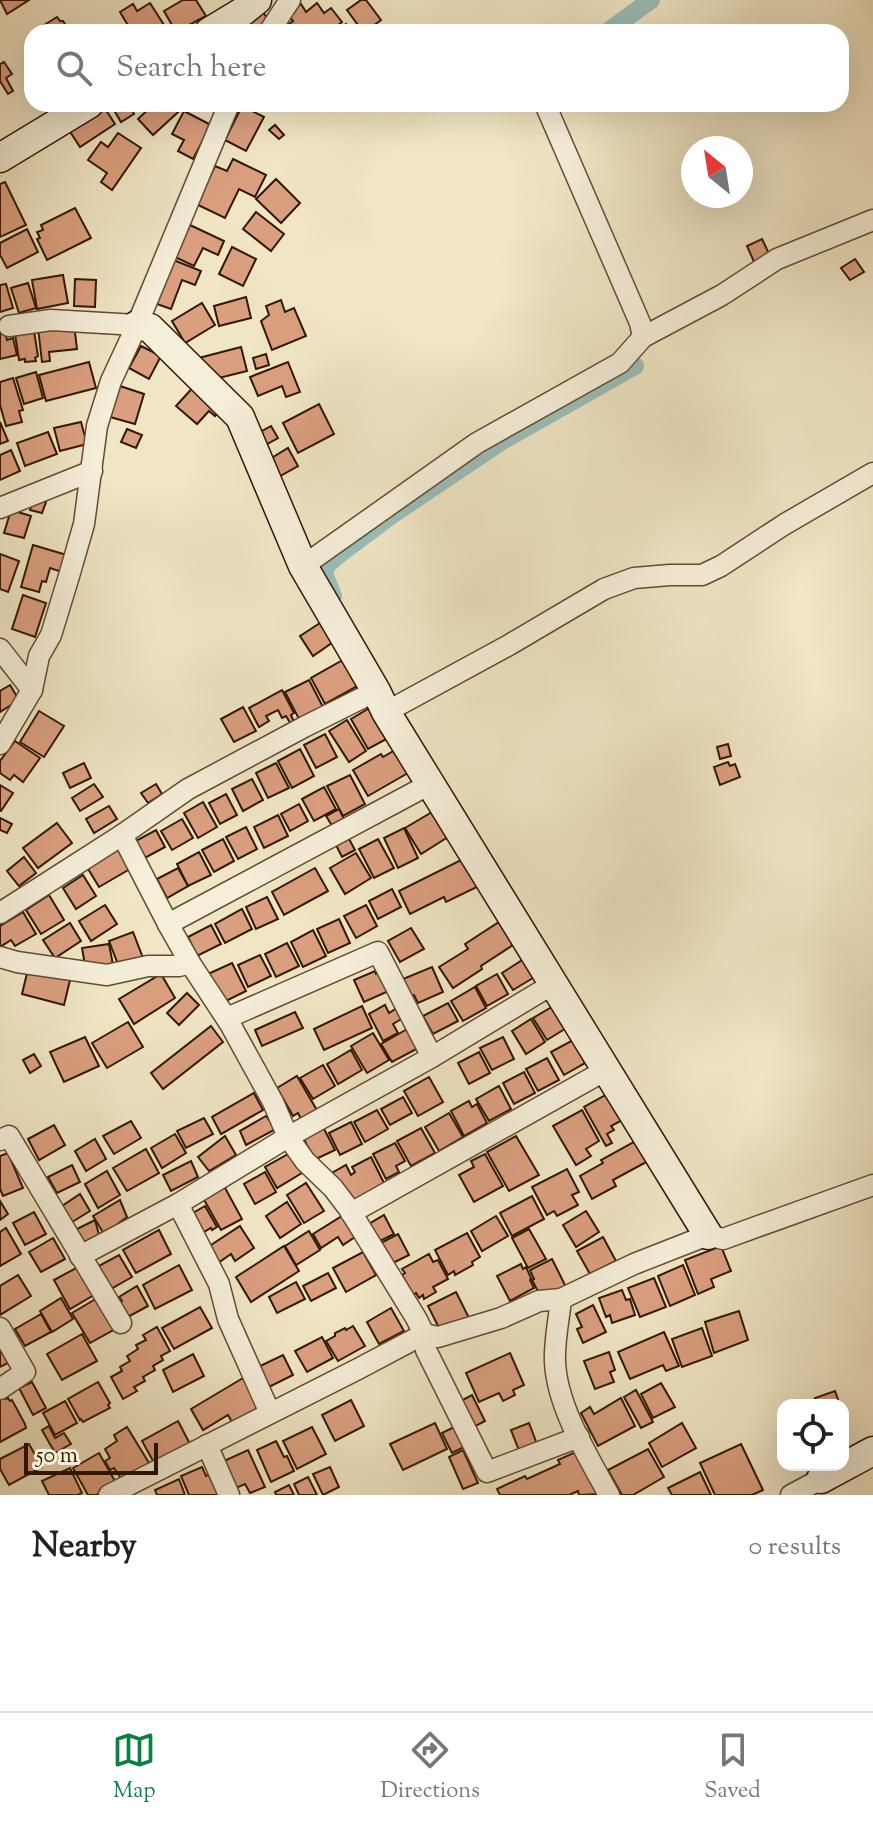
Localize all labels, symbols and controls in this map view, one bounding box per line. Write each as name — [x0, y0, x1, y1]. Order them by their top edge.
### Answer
search box — [24, 24, 849, 112]
icon: search — [52, 46, 96, 90]
text: Search here — [116, 47, 266, 90]
north arrow — [681, 136, 753, 208]
map controls — [777, 1399, 849, 1471]
button: locate — [777, 1399, 849, 1471]
scale bar — [24, 1439, 158, 1475]
text: 50 m — [36, 1441, 78, 1473]
text: Nearby — [32, 1523, 137, 1572]
text: 0 results — [749, 1529, 841, 1566]
tab: Map — [112, 1728, 156, 1808]
tab: Directions — [381, 1728, 480, 1808]
tab: Saved — [704, 1728, 761, 1808]

